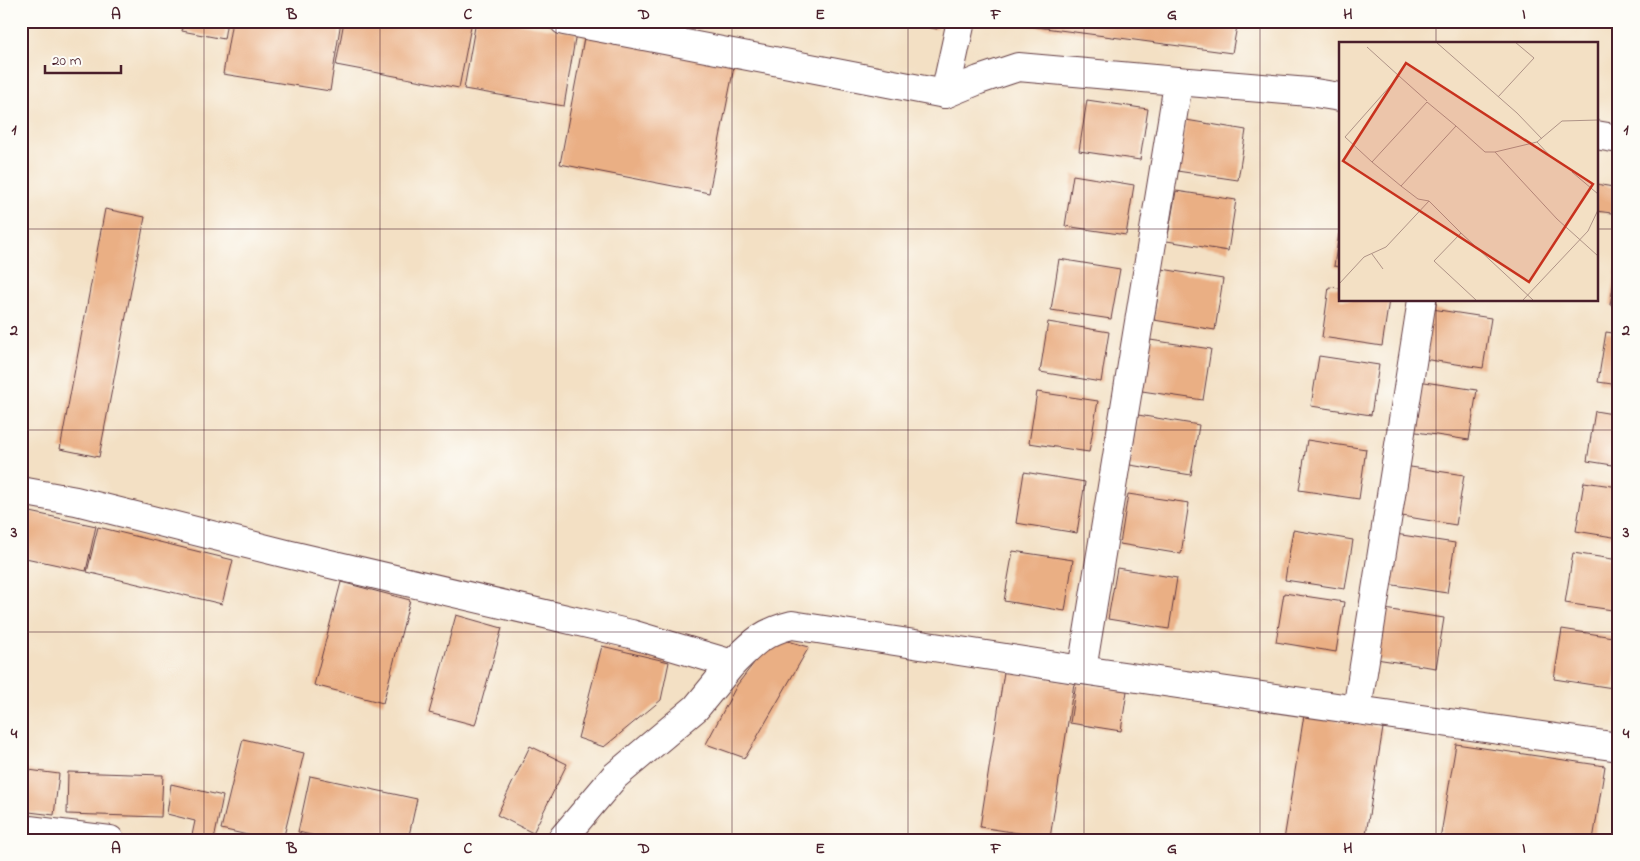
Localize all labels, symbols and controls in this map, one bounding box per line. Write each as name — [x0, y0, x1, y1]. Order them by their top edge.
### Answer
text: A — [111, 3, 121, 27]
text: B — [286, 3, 298, 27]
text: C — [464, 3, 473, 27]
text: D — [637, 3, 650, 27]
text: E — [815, 3, 825, 27]
text: F — [990, 3, 1002, 27]
text: G — [1167, 3, 1177, 27]
text: H — [1343, 3, 1353, 27]
text: I — [1522, 3, 1526, 27]
scale bar — [45, 42, 121, 74]
inset map — [1339, 42, 1598, 301]
text: 20 m — [52, 50, 82, 72]
text: 1 — [11, 118, 17, 142]
text: 1 — [1623, 118, 1629, 142]
text: 2 — [9, 319, 18, 343]
text: 2 — [1621, 319, 1630, 343]
text: 3 — [10, 521, 18, 545]
text: 3 — [1622, 521, 1630, 545]
text: 4 — [10, 722, 18, 746]
text: 4 — [1622, 722, 1630, 746]
text: A — [111, 837, 121, 861]
text: B — [286, 837, 298, 861]
text: C — [464, 837, 473, 861]
text: D — [637, 837, 650, 861]
text: E — [815, 837, 825, 861]
text: F — [990, 837, 1002, 861]
text: G — [1167, 837, 1177, 861]
text: H — [1343, 837, 1353, 861]
text: I — [1522, 837, 1526, 861]

